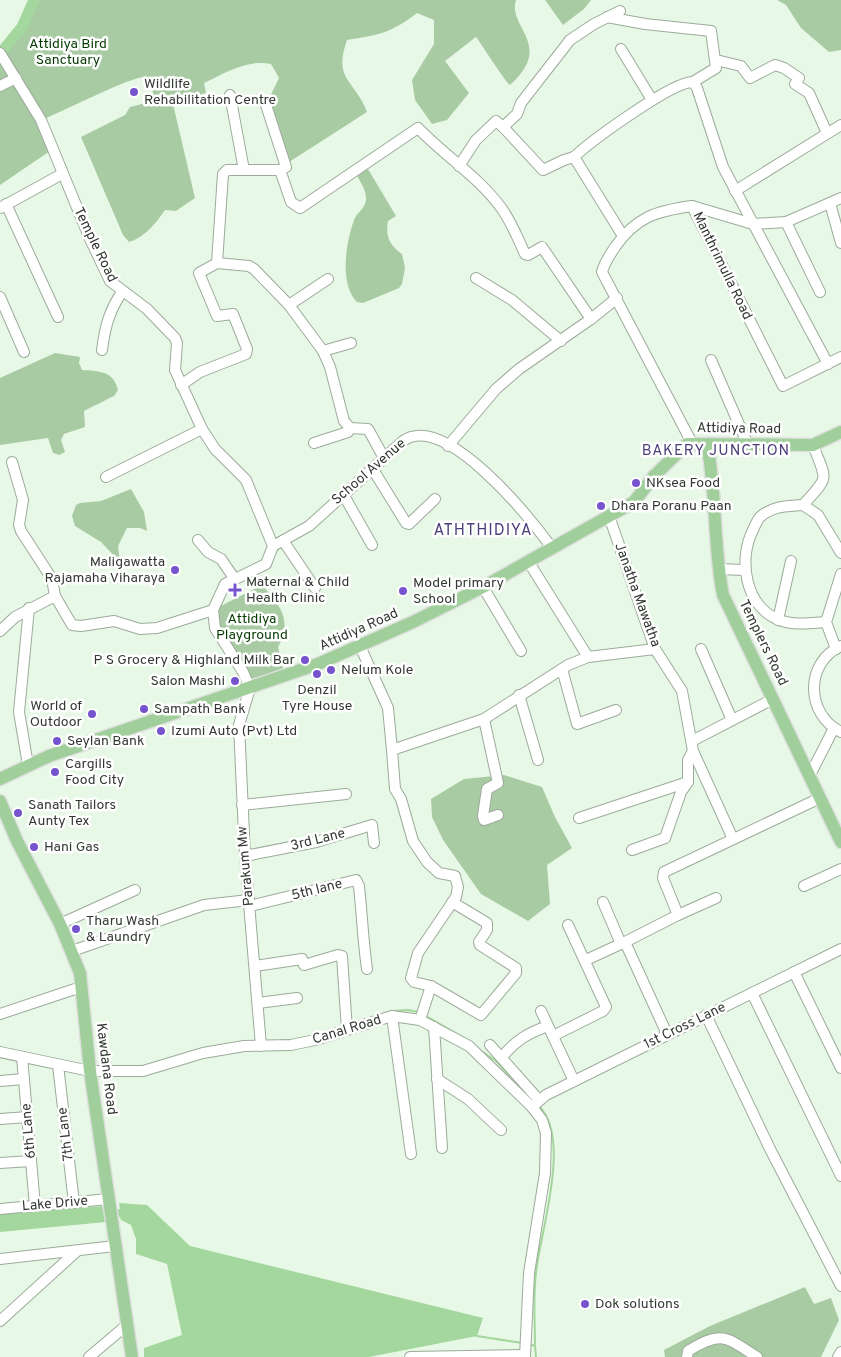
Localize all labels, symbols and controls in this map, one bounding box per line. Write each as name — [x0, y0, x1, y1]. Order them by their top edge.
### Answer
park label: Attidiya Bird Sanctuary — [29, 36, 107, 69]
place label: Wildlife Rehabilitation Centre — [144, 76, 276, 109]
marker: Wildlife Rehabilitation Centre — [128, 86, 140, 98]
street label: Temple Road — [70, 205, 120, 285]
street label: Manthrimulla Road — [688, 209, 756, 323]
street label: Attidiya Road — [697, 420, 781, 438]
street label: School Avenue — [329, 435, 409, 509]
district label: BAKERY JUNCTION — [642, 442, 790, 461]
place label: NKsea Food — [646, 475, 720, 492]
marker: NKsea Food — [630, 477, 642, 489]
place label: Dhara Poranu Paan — [611, 498, 732, 515]
marker: Dhara Poranu Paan — [595, 500, 607, 512]
district label: ATHTHIDIYA — [433, 521, 533, 541]
street label: Janatha Mawatha — [610, 541, 664, 649]
place label: Maligawatta Rajamaha Viharaya — [44, 554, 165, 587]
marker: Maligawatta Rajamaha Viharaya — [169, 564, 181, 576]
place label: Maternal & Child Health Clinic — [246, 574, 349, 607]
place label: Model primary School — [413, 575, 504, 608]
marker: Maternal & Child Health Clinic — [228, 583, 242, 597]
marker: Model primary School — [397, 585, 409, 597]
street label: Templers Road — [735, 597, 791, 689]
street label: Attidiya Road — [317, 605, 401, 655]
park label: Attidiya Playground — [216, 611, 288, 644]
place label: P S Grocery & Highland Milk Bar — [94, 652, 296, 669]
marker: P S Grocery & Highland Milk Bar — [299, 654, 311, 666]
place label: Nelum Kole — [341, 662, 413, 679]
marker: Nelum Kole — [325, 664, 337, 676]
marker: Denzil Tyre House — [311, 668, 323, 680]
place label: Salon Mashi — [150, 673, 225, 690]
marker: Salon Mashi — [229, 675, 241, 687]
place label: Denzil Tyre House — [282, 682, 352, 715]
place label: World of Outdoor — [30, 698, 83, 731]
place label: Sampath Bank — [154, 701, 246, 718]
marker: Sampath Bank — [138, 703, 150, 715]
marker: World of Outdoor — [86, 708, 98, 720]
place label: Izumi Auto (Pvt) Ltd — [171, 723, 297, 740]
marker: Izumi Auto (Pvt) Ltd — [155, 725, 167, 737]
place label: Seylan Bank — [67, 733, 144, 750]
marker: Seylan Bank — [51, 735, 63, 747]
place label: Cargills Food City — [65, 756, 124, 789]
marker: Cargills Food City — [49, 766, 61, 778]
place label: Sanath Tailors Aunty Tex — [28, 797, 116, 830]
marker: Sanath Tailors Aunty Tex — [12, 807, 24, 819]
street label: Parakum Mw — [234, 825, 258, 907]
street label: 3rd Lane — [289, 825, 347, 855]
place label: Hani Gas — [44, 839, 99, 856]
marker: Hani Gas — [28, 841, 40, 853]
street label: 5th lane — [290, 875, 344, 905]
place label: Tharu Wash & Laundry — [86, 913, 159, 946]
marker: Tharu Wash & Laundry — [70, 923, 82, 935]
street label: 1st Cross Lane — [641, 999, 729, 1053]
street label: Canal Road — [310, 1011, 384, 1049]
street label: Kawdana Road — [92, 1022, 120, 1116]
street label: 6th Lane — [18, 1103, 40, 1159]
street label: 7th Lane — [54, 1106, 78, 1162]
street label: Lake Drive — [21, 1193, 89, 1215]
place label: Dok solutions — [595, 1296, 680, 1313]
marker: Dok solutions — [579, 1298, 591, 1310]

